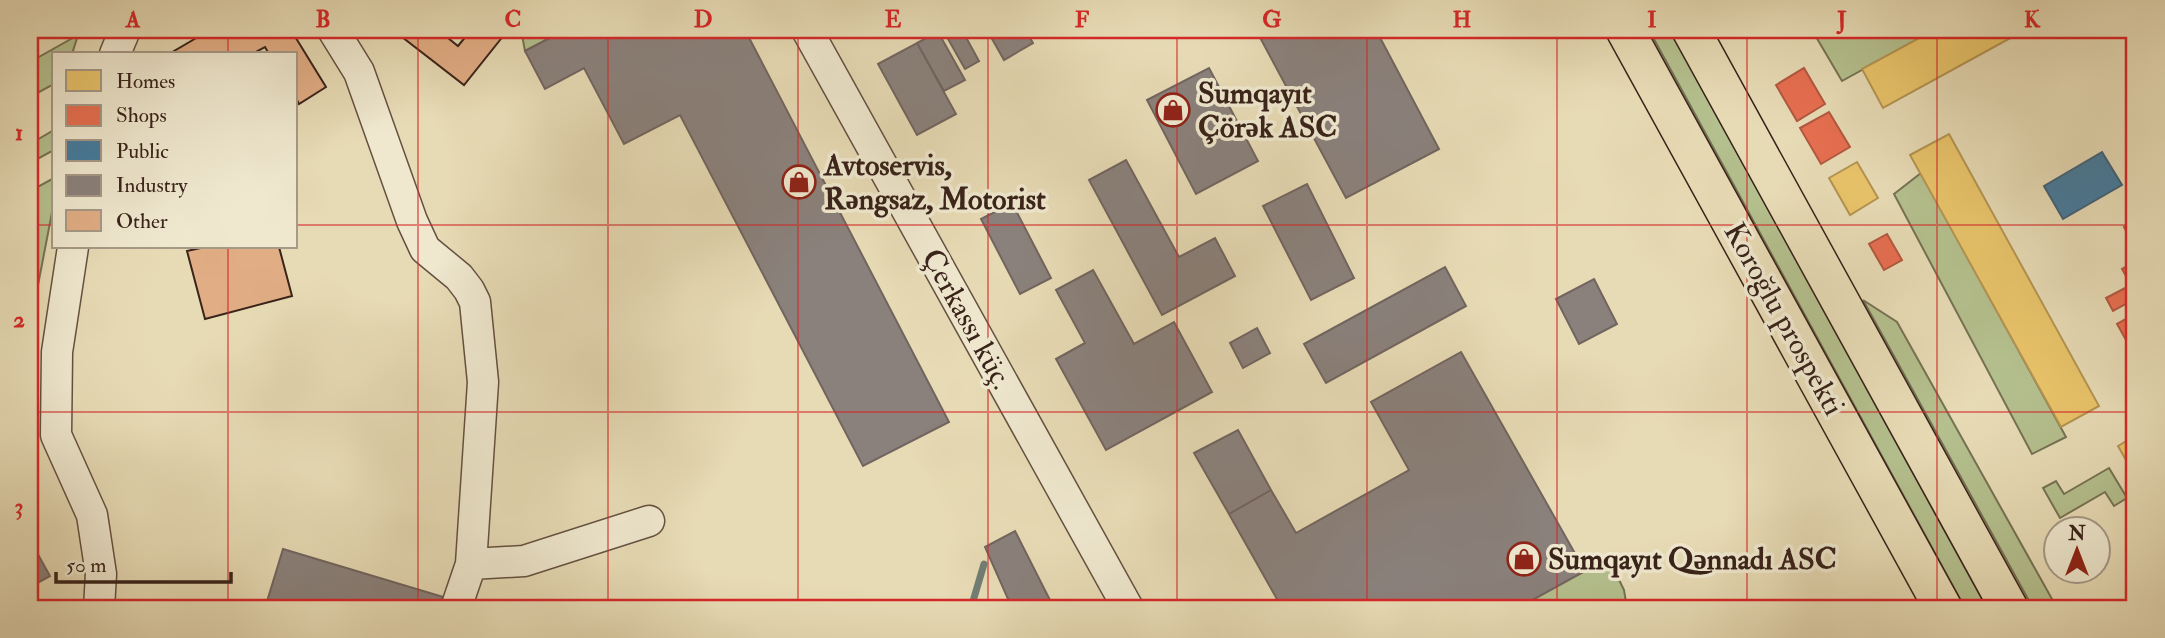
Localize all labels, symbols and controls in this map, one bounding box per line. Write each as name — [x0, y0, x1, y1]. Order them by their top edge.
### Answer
text: A — [125, 5, 141, 34]
text: B — [315, 5, 331, 34]
text: C — [505, 5, 521, 34]
text: D — [694, 5, 712, 34]
text: E — [885, 5, 902, 34]
text: F — [1075, 5, 1090, 34]
text: G — [1262, 5, 1282, 34]
text: H — [1453, 5, 1472, 34]
text: I — [1647, 5, 1657, 34]
text: J — [1836, 5, 1847, 35]
text: K — [2024, 5, 2041, 34]
legend — [52, 52, 298, 248]
text: Homes — [116, 68, 175, 95]
place label: Sumqayıt Çörək ASC — [1198, 75, 1337, 146]
shop icon: Sumqayıt Çörək ASC — [1154, 91, 1192, 129]
text: Shops — [116, 102, 167, 129]
text: 1 — [15, 118, 23, 147]
text: Public — [116, 138, 169, 165]
place label: Avtoservis, Rəngsaz, Motorist — [822, 147, 1046, 218]
shop icon: Avtoservis, Rəngsaz, Motorist — [780, 163, 818, 201]
text: Industry — [116, 172, 188, 199]
text: Other — [116, 208, 168, 235]
street label: Koroğlu prospekti — [1716, 216, 1852, 422]
street label: Çerkassı küç. — [913, 242, 1021, 396]
text: 2 — [13, 305, 25, 334]
text: 3 — [15, 492, 23, 521]
north arrow — [2042, 516, 2112, 586]
text: N — [2067, 522, 2086, 546]
scale bar — [56, 540, 231, 584]
shop icon: Sumqayıt Qənnadı ASC — [1505, 540, 1543, 578]
place label: Sumqayıt Qənnadı ASC — [1548, 541, 1837, 578]
text: 50 m — [66, 552, 107, 579]

